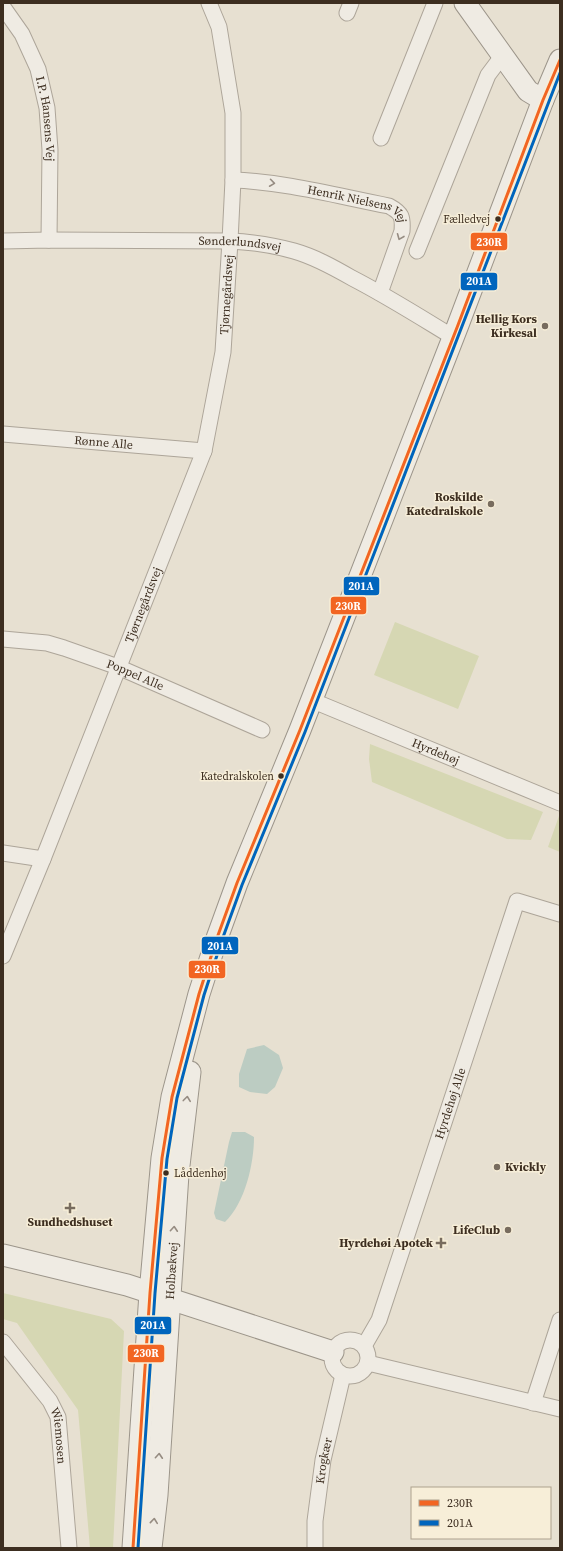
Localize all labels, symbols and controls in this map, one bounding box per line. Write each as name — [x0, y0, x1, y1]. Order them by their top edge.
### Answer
street label: I.P. Hansens Vej — [32, 75, 58, 161]
one-way arrow — [269, 178, 275, 187]
street label: Henrik Nielsens Vej — [306, 181, 410, 223]
place label: Fælledvej — [443, 212, 490, 227]
marker: Fælledvej — [493, 214, 503, 224]
line badge: 230R — [470, 232, 508, 251]
street label: Sønderlundsvej — [198, 233, 283, 255]
one-way arrow — [396, 234, 404, 241]
text: 230R — [476, 235, 502, 250]
street label: Tjørnegårdsvej — [216, 254, 237, 335]
line badge: 201A — [460, 272, 498, 291]
text: 201A — [466, 274, 492, 289]
place label: Hellig Kors Kirkesal — [476, 311, 538, 341]
marker: Hellig Kors Kirkesal — [540, 321, 550, 331]
street label: Rønne Alle — [74, 432, 134, 453]
place label: Roskilde Katedralskole — [406, 489, 483, 519]
marker: Roskilde Katedralskole — [486, 499, 496, 509]
street label: Tjørnegårdsvej — [121, 565, 165, 645]
line badge: 201A — [343, 576, 380, 596]
text: 201A — [348, 579, 374, 594]
line badge: 230R — [330, 596, 367, 615]
text: 230R — [335, 599, 361, 614]
street label: Poppel Alle — [104, 656, 166, 694]
street label: Hyrdehøj — [409, 735, 462, 769]
place label: Katedralskolen — [200, 769, 274, 784]
marker: Katedralskolen — [276, 771, 286, 781]
line badge: 201A — [201, 936, 239, 955]
text: 201A — [207, 939, 233, 954]
line badge: 230R — [188, 960, 226, 979]
text: 230R — [194, 962, 220, 977]
street label: Hyrdehøj Alle — [431, 1066, 470, 1141]
one-way arrow — [182, 1096, 191, 1102]
place label: Kvickly — [505, 1159, 547, 1175]
marker: Kvickly — [492, 1162, 502, 1172]
place label: Låddenhøj — [174, 1166, 227, 1181]
marker: Låddenhøj — [161, 1168, 171, 1178]
marker: Sundhedshuset — [64, 1202, 76, 1214]
place label: Sundhedshuset — [28, 1214, 113, 1230]
place label: LifeClub — [453, 1222, 500, 1238]
marker: LifeClub — [503, 1225, 513, 1235]
one-way arrow — [170, 1226, 179, 1232]
place label: Hyrdehøi Apotek — [339, 1235, 434, 1251]
marker: Hyrdehøi Apotek — [436, 1238, 446, 1248]
street label: Holbækvej — [162, 1242, 182, 1300]
line badge: 201A — [134, 1316, 172, 1335]
text: 201A — [140, 1318, 166, 1333]
line badge: 230R — [127, 1344, 165, 1363]
text: 230R — [133, 1346, 159, 1361]
street label: Wiemosen — [46, 1405, 70, 1465]
street label: Krogkær — [312, 1436, 336, 1485]
one-way arrow — [155, 1453, 164, 1459]
legend — [411, 1487, 551, 1539]
text: 230R — [447, 1495, 473, 1511]
text: 201A — [447, 1515, 473, 1531]
one-way arrow — [149, 1518, 158, 1525]

